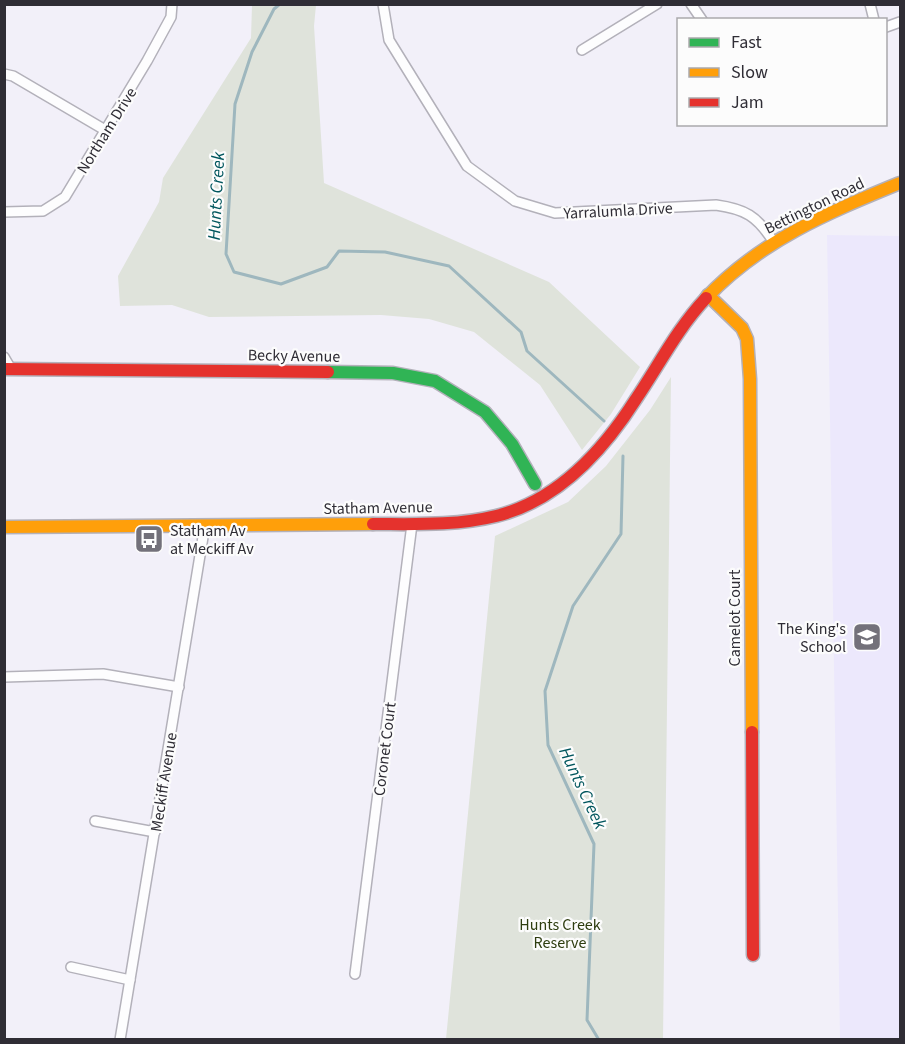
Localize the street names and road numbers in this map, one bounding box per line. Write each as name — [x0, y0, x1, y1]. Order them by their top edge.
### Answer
street label: Northam Drive — [72, 83, 142, 178]
street label: Bettington Road — [761, 172, 868, 240]
street label: Yarralumla Drive — [562, 197, 673, 225]
street label: Becky Avenue — [248, 344, 341, 368]
street label: Statham Avenue — [323, 496, 433, 520]
street label: Camelot Court — [724, 569, 746, 666]
street label: Coronet Court — [368, 700, 402, 797]
street label: Meckiff Avenue — [145, 731, 183, 833]

